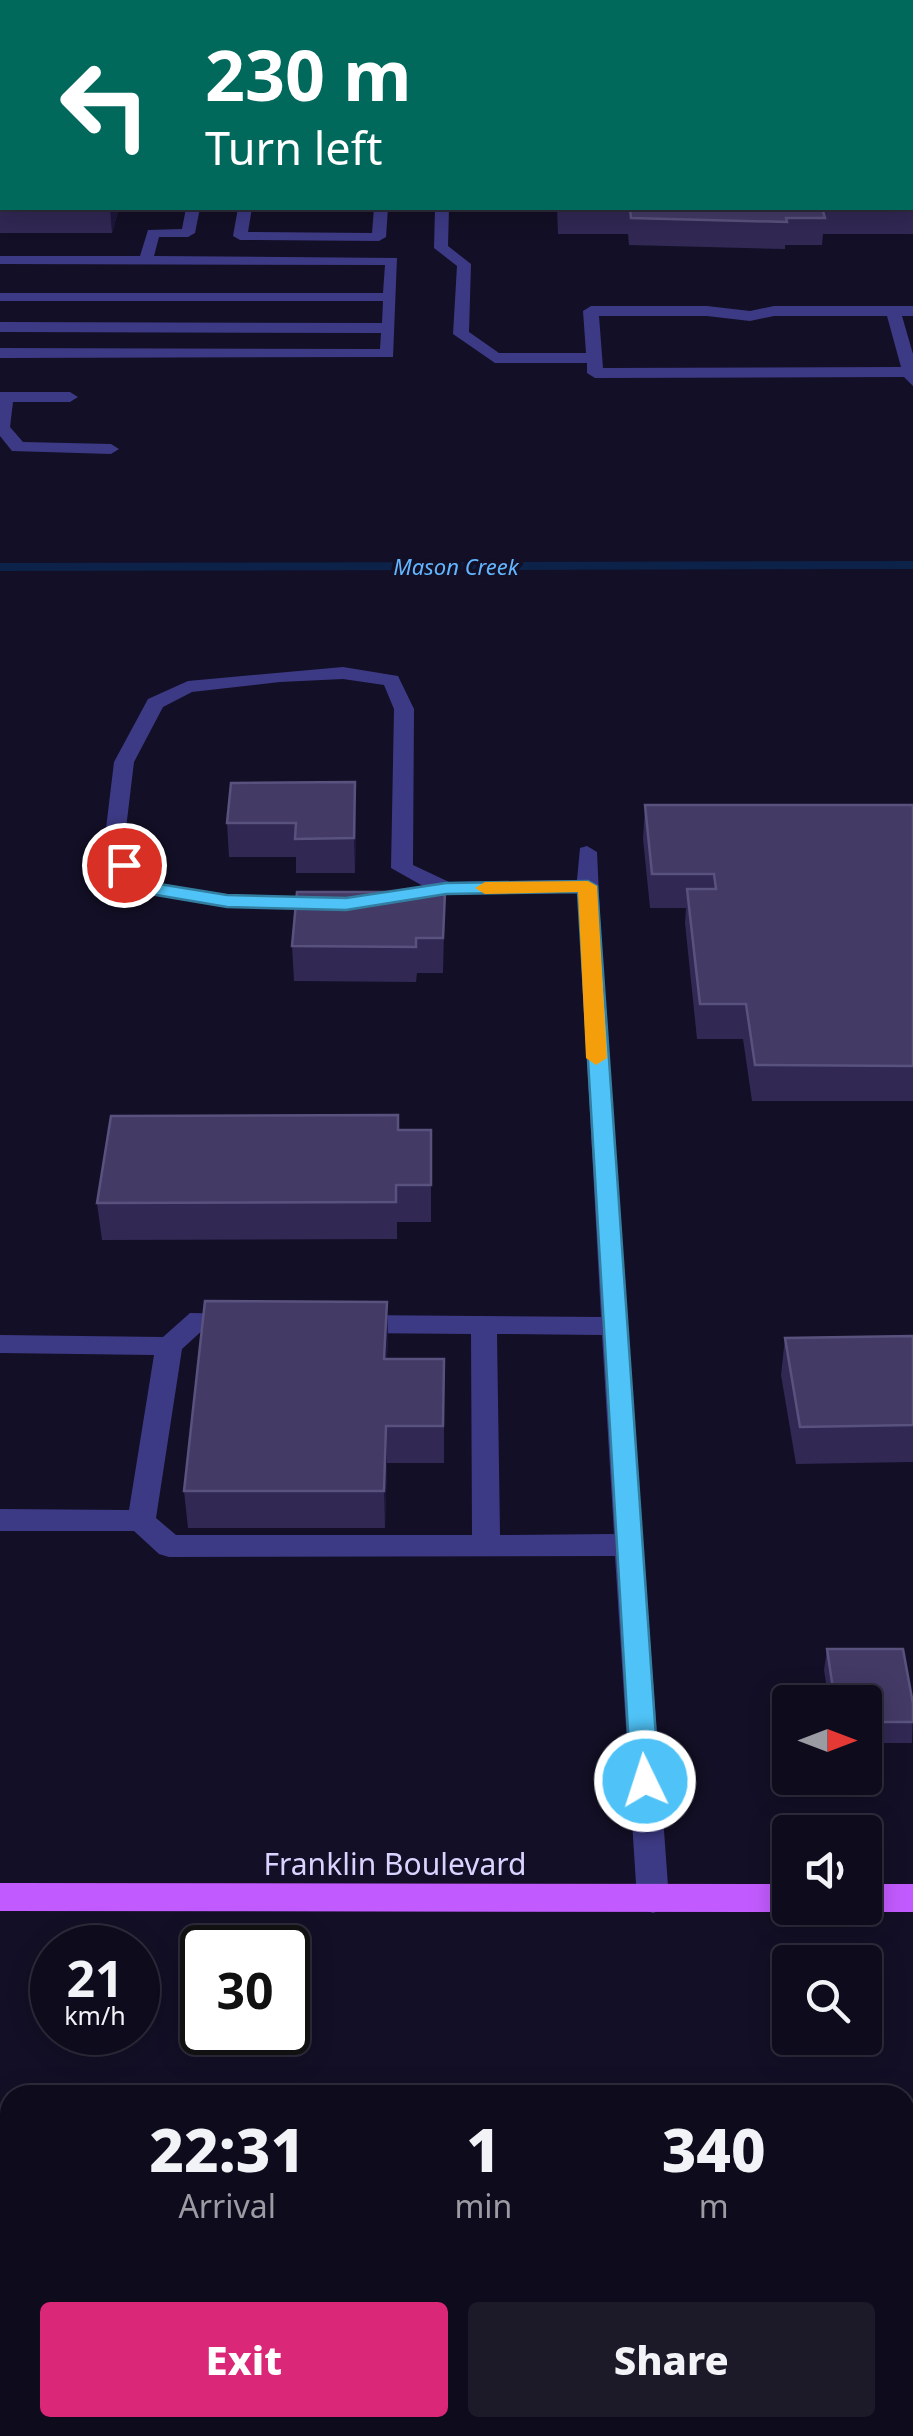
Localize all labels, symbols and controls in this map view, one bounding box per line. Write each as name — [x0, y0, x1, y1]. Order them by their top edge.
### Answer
text: 230 m — [205, 26, 412, 122]
icon: left — [40, 40, 170, 170]
text: Turn left — [205, 117, 382, 178]
water label: Mason Creek — [393, 551, 520, 581]
pin — [82, 823, 167, 908]
icon: arrive — [97, 838, 152, 893]
north arrow — [772, 1685, 882, 1795]
map controls — [772, 1685, 882, 2055]
position arrow — [593, 1729, 697, 1833]
button: sound — [772, 1815, 882, 1925]
street label: Franklin Boulevard — [263, 1843, 527, 1884]
speed limit sign: 30 — [180, 1925, 310, 2055]
text: 21 — [66, 1944, 124, 2012]
button: search — [772, 1945, 882, 2055]
text: km/h — [64, 1998, 126, 2032]
text: 22:31 — [149, 2108, 305, 2190]
text: 1 — [466, 2108, 501, 2190]
text: 340 — [662, 2108, 766, 2190]
text: Arrival — [178, 2184, 276, 2227]
text: min — [454, 2184, 512, 2227]
text: m — [699, 2184, 729, 2227]
button: Exit — [40, 2302, 448, 2417]
button: Share — [468, 2302, 875, 2417]

